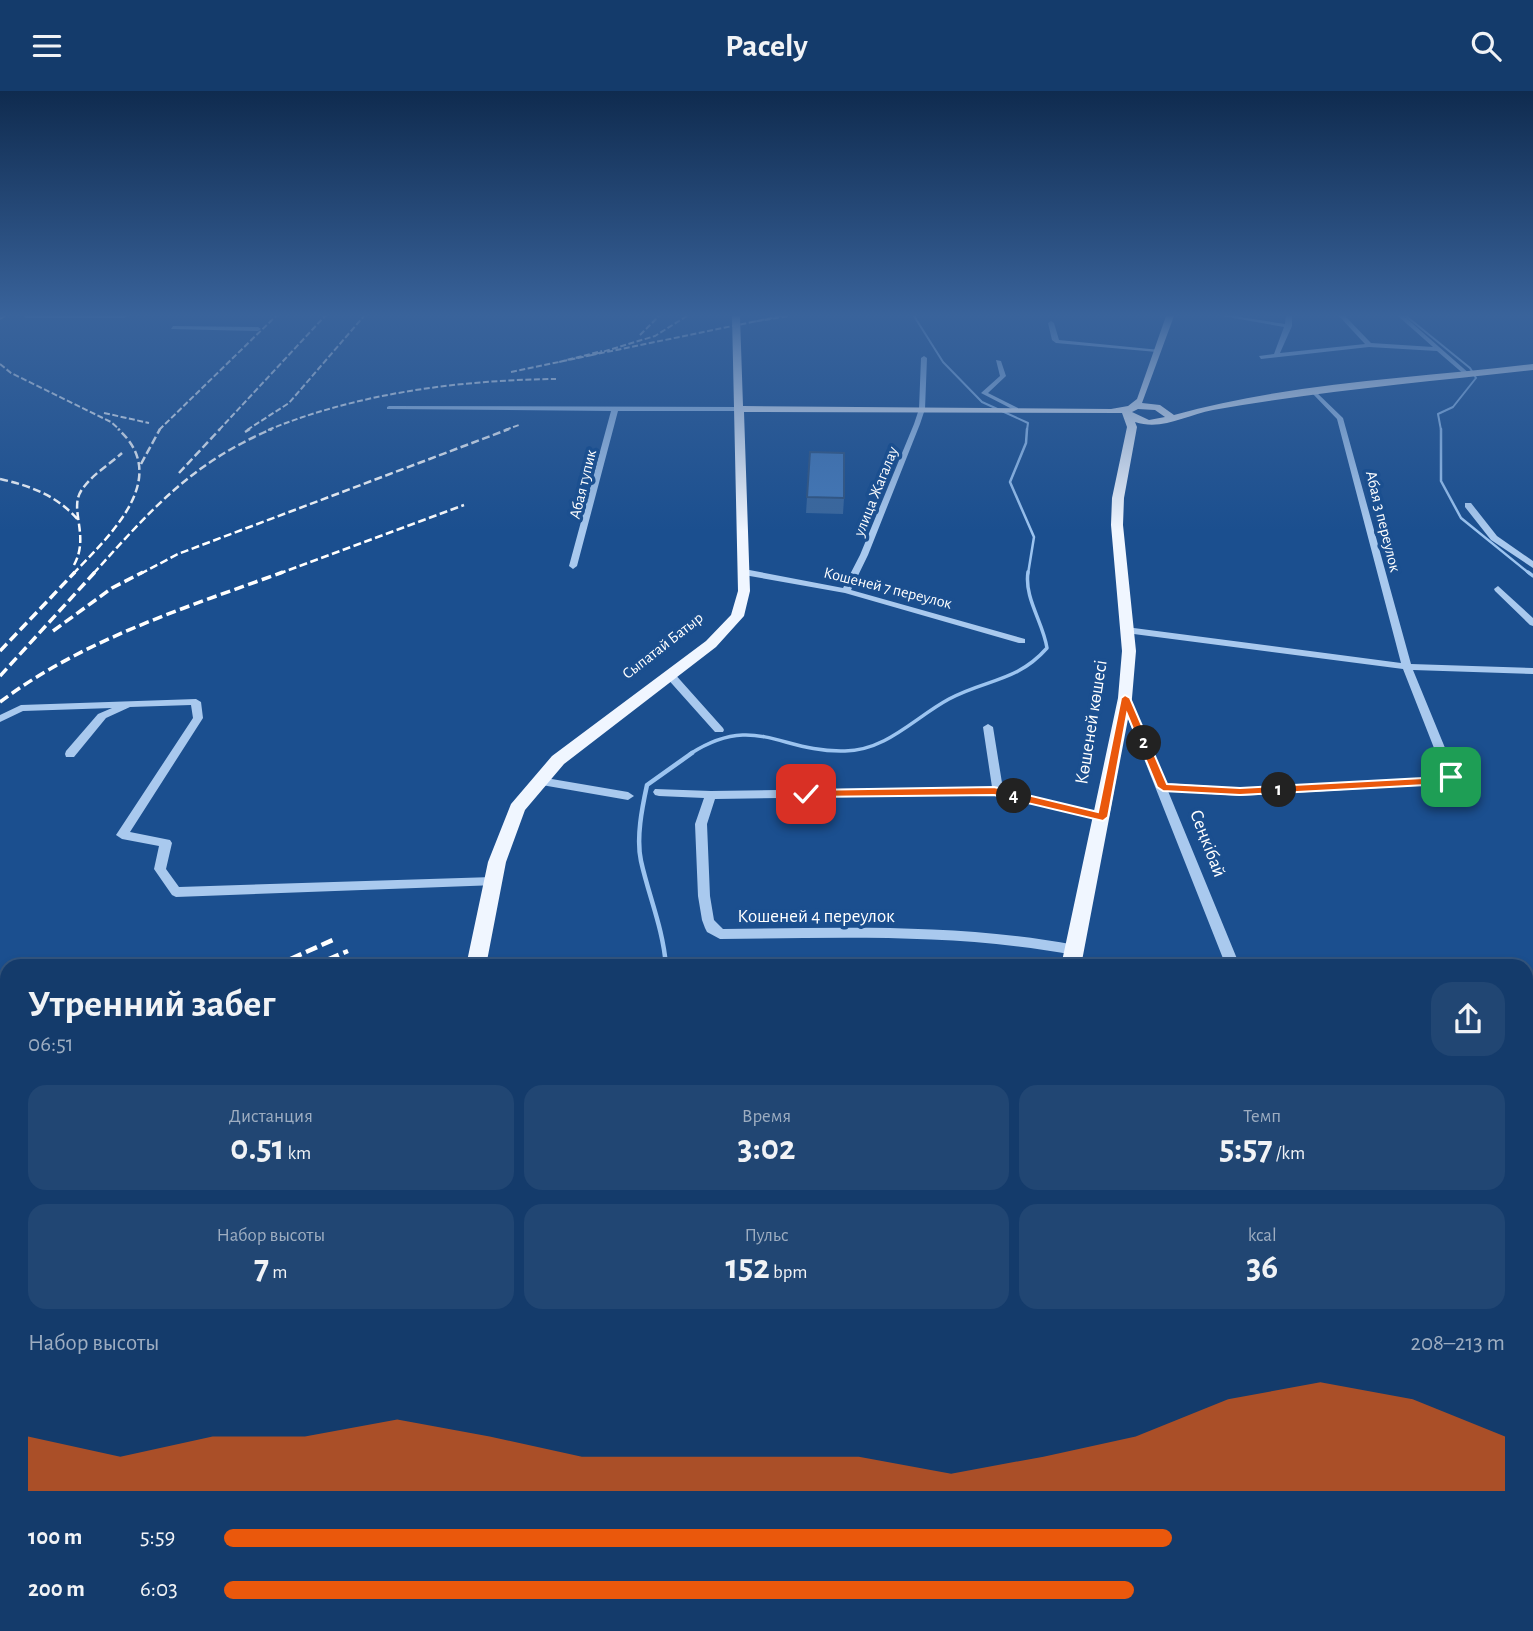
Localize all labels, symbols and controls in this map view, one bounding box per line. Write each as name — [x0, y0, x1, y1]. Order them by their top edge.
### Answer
icon: menu — [28, 27, 66, 65]
icon: search — [1467, 27, 1505, 65]
text: Pacely — [725, 30, 808, 62]
street label: улица Жагалау — [850, 444, 902, 540]
street label: Абая тупик — [567, 447, 600, 521]
street label: Абая 3 переулок — [1362, 469, 1403, 574]
street label: Кошеней 7 переулок — [822, 564, 954, 613]
street label: Сыпатай Батыр — [619, 609, 706, 682]
street label: Көшеней көшесі — [1072, 659, 1111, 786]
pin: 2 — [1126, 725, 1162, 761]
text: 2 — [1139, 733, 1148, 752]
pin — [1421, 747, 1481, 807]
icon: arrive — [1432, 758, 1470, 796]
pin — [776, 764, 836, 824]
pin: 1 — [1262, 773, 1296, 807]
icon: check — [787, 775, 825, 813]
pin: 4 — [996, 779, 1032, 813]
text: 1 — [1275, 780, 1282, 799]
text: 4 — [1009, 786, 1018, 805]
street label: Сеңкібай — [1186, 807, 1229, 880]
street label: Кошеней 4 переулок — [737, 907, 895, 926]
button: share — [1431, 982, 1505, 1056]
text: Утренний забег — [28, 986, 275, 1024]
text: 06:51 — [28, 1033, 74, 1056]
text: Дистанция — [229, 1107, 313, 1126]
text: Время — [742, 1107, 791, 1126]
text: Темп — [1243, 1107, 1281, 1126]
text: 0.51 — [230, 1131, 284, 1166]
text: 3:02 — [738, 1131, 795, 1166]
text: 5:57 — [1219, 1131, 1273, 1166]
text: km — [284, 1144, 311, 1163]
text: /km — [1273, 1144, 1305, 1163]
text: Набор высоты — [217, 1226, 325, 1245]
text: Пульс — [744, 1226, 789, 1245]
text: kcal — [1248, 1226, 1277, 1245]
text: 7 — [254, 1250, 269, 1285]
text: 152 — [726, 1250, 770, 1285]
text: 36 — [1246, 1250, 1278, 1285]
text: m — [269, 1263, 288, 1282]
text: bpm — [770, 1263, 807, 1282]
text: Набор высоты — [28, 1332, 160, 1355]
text: 208–213 m — [1410, 1332, 1505, 1355]
text: 100 m — [28, 1526, 82, 1549]
text: 5:59 — [140, 1526, 175, 1549]
text: 200 m — [28, 1578, 85, 1601]
text: 6:03 — [140, 1578, 178, 1601]

